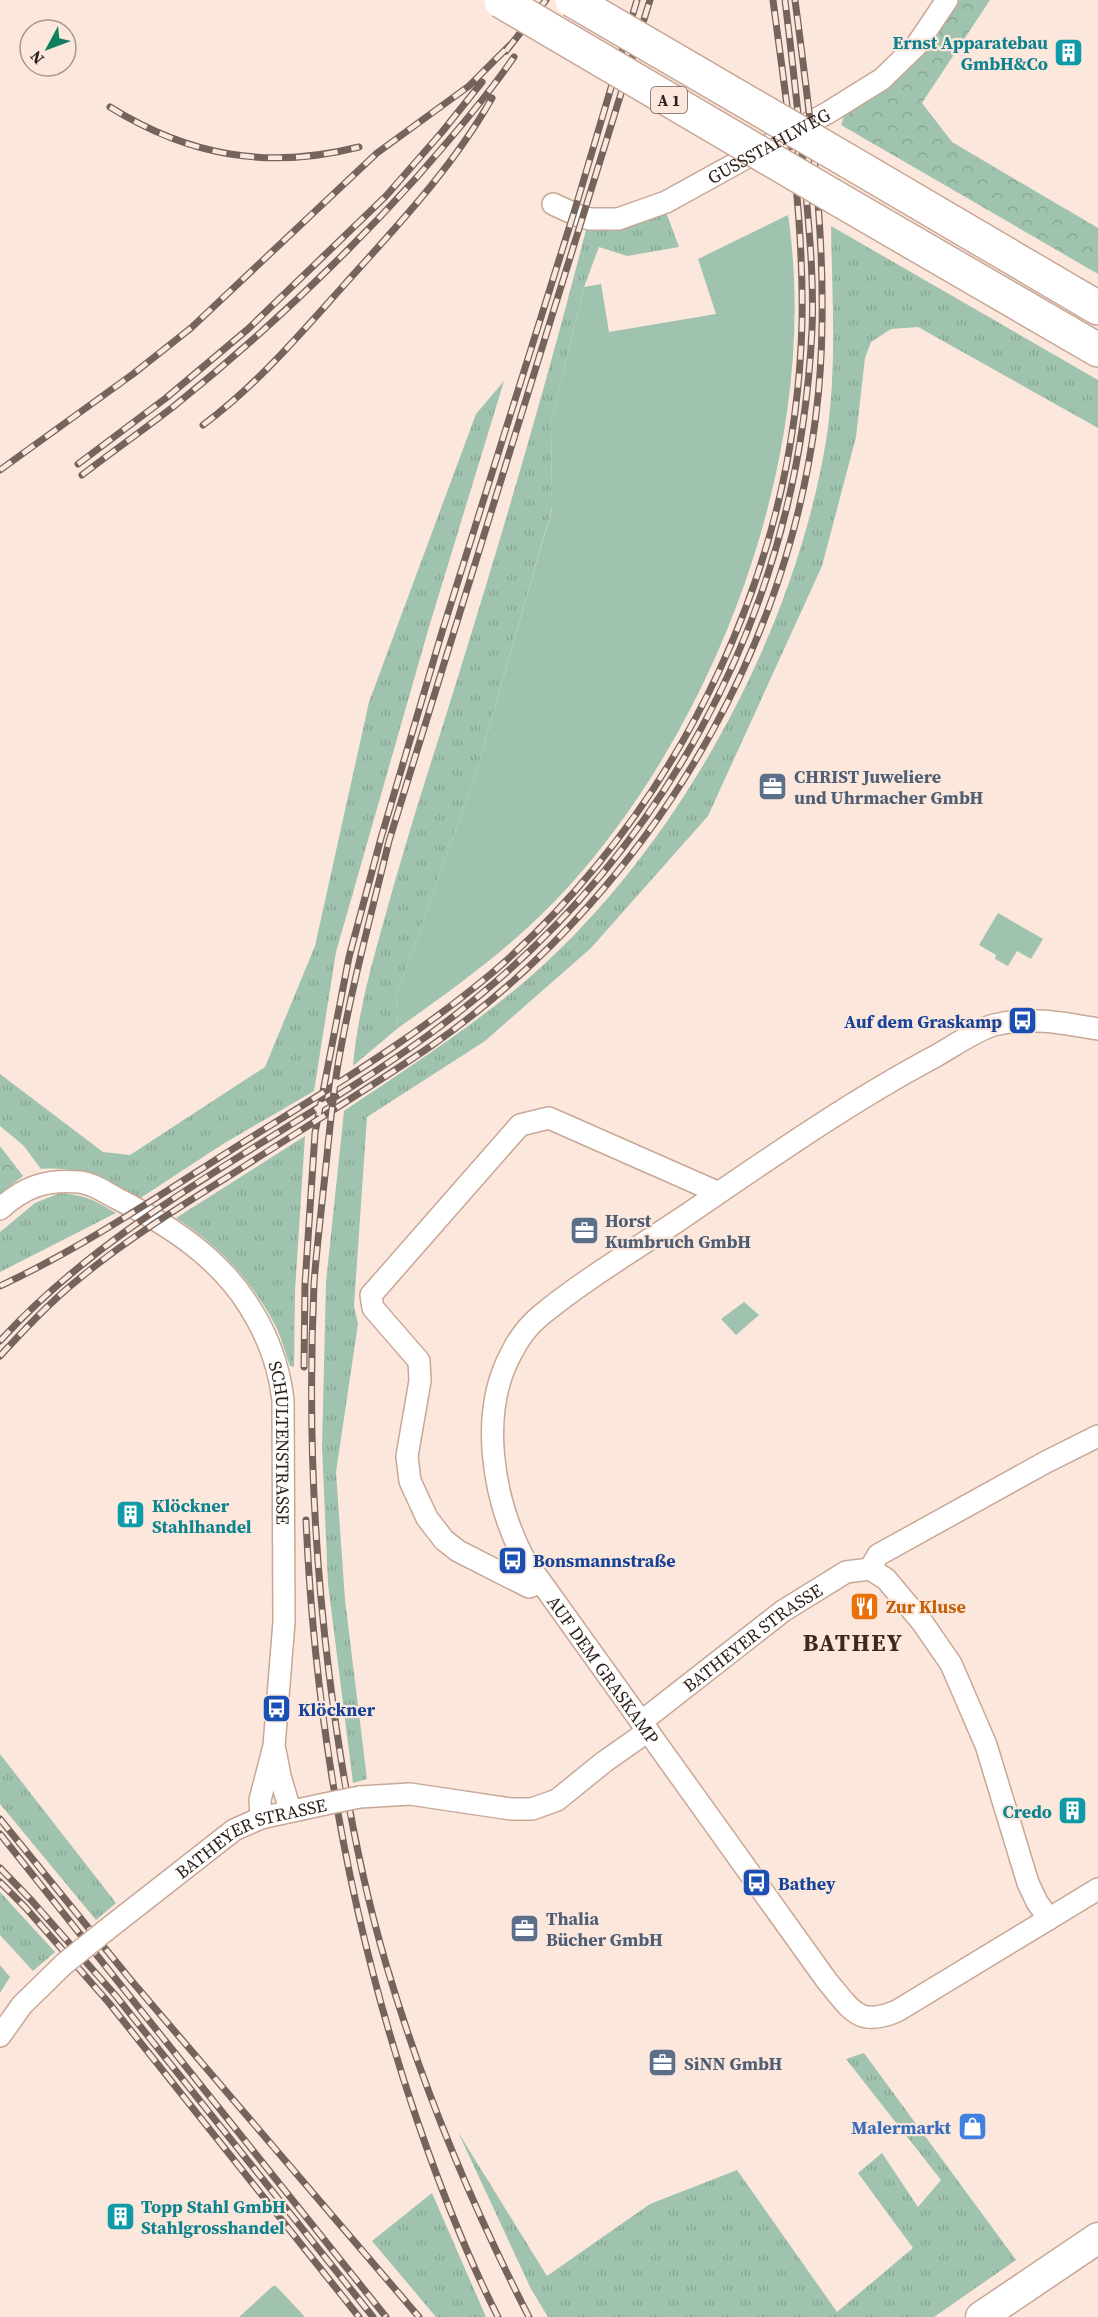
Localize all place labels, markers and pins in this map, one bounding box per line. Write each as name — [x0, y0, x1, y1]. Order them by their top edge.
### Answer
place label: Ernst Apparatebau GmbH&Co — [892, 30, 1048, 76]
building icon: Ernst Apparatebau GmbH&Co — [1053, 36, 1085, 68]
place label: CHRIST Juweliere und Uhrmacher GmbH — [794, 764, 984, 810]
office icon: CHRIST Juweliere und Uhrmacher GmbH — [757, 770, 789, 802]
bus stop icon: Auf dem Graskamp — [1007, 1005, 1039, 1037]
place label: Auf dem Graskamp — [844, 1009, 1002, 1034]
place label: Horst Kumbruch GmbH — [605, 1208, 751, 1254]
office icon: Horst Kumbruch GmbH — [568, 1214, 600, 1246]
place label: Klöckner Stahlhandel — [152, 1493, 252, 1539]
building icon: Klöckner Stahlhandel — [115, 1499, 147, 1531]
bus stop icon: Bonsmannstraße — [496, 1544, 528, 1576]
place label: Bonsmannstraße — [533, 1548, 676, 1573]
restaurant icon: Zur Kluse — [849, 1590, 881, 1622]
place label: Zur Kluse — [886, 1594, 966, 1619]
bus stop icon: Klöckner — [261, 1693, 293, 1725]
place label: Klöckner — [298, 1697, 376, 1722]
building icon: Credo — [1057, 1795, 1089, 1827]
place label: Credo — [1003, 1799, 1052, 1824]
bus stop icon: Bathey — [741, 1867, 773, 1899]
place label: Bathey — [778, 1871, 836, 1896]
place label: Thalia Bücher GmbH — [546, 1906, 663, 1952]
office icon: Thalia Bücher GmbH — [509, 1912, 541, 1944]
office icon: SiNN GmbH — [647, 2047, 679, 2079]
place label: SiNN GmbH — [684, 2051, 783, 2076]
shop icon: Malermarkt — [956, 2111, 988, 2143]
place label: Malermarkt — [851, 2115, 952, 2140]
place label: Topp Stahl GmbH Stahlgrosshandel — [141, 2194, 286, 2240]
building icon: Topp Stahl GmbH Stahlgrosshandel — [104, 2200, 136, 2232]

